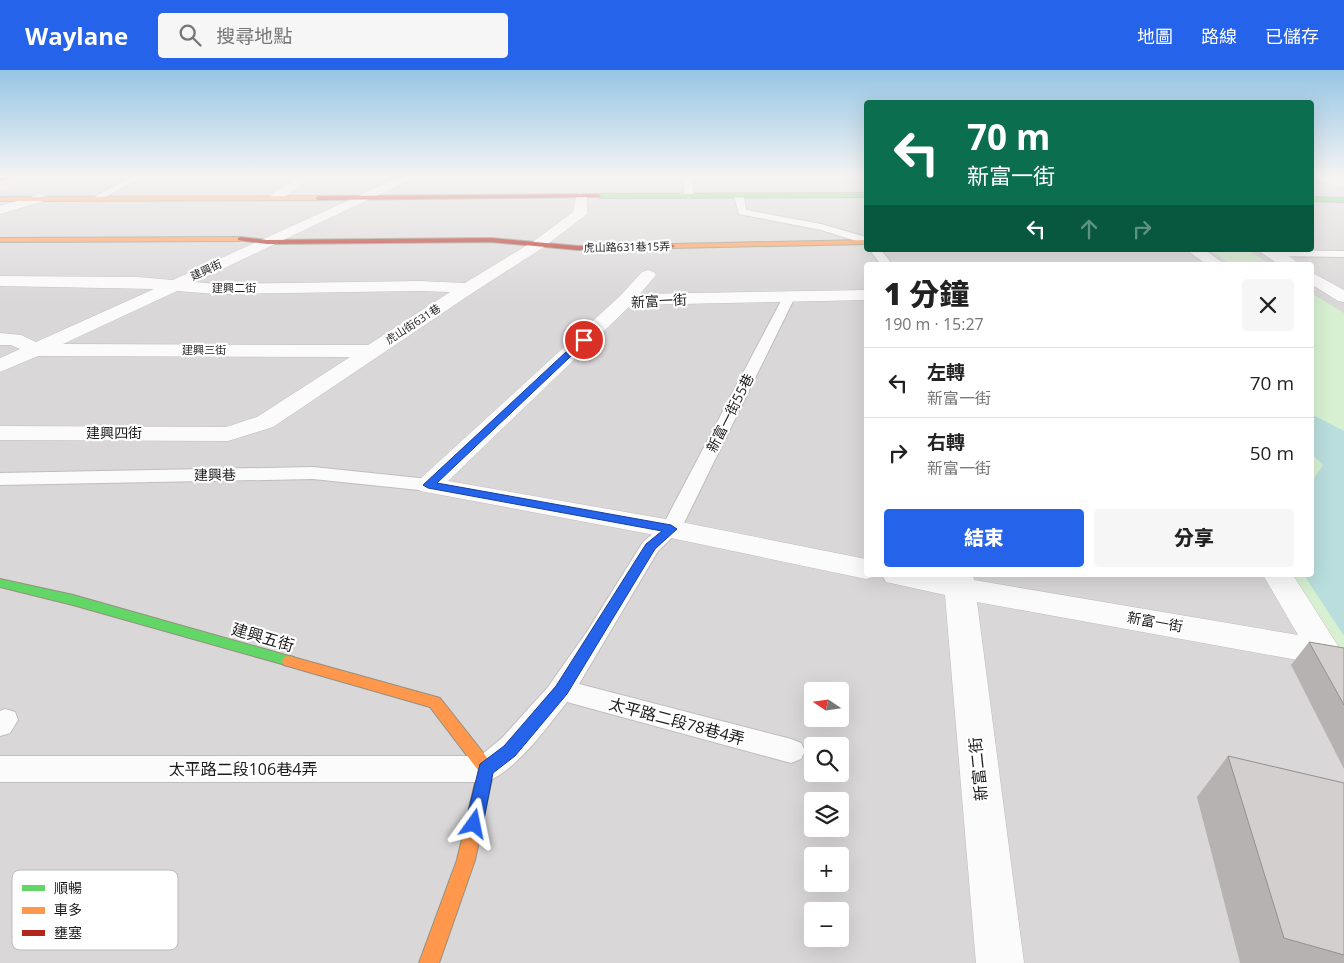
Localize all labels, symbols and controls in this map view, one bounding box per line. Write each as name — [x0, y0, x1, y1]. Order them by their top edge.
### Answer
search box — [158, 13, 508, 58]
text: Waylane — [25, 19, 128, 52]
icon: search — [176, 21, 204, 49]
text: 搜尋地點 — [216, 23, 292, 49]
text: 地圖 — [1137, 24, 1173, 48]
text: 路線 — [1201, 24, 1237, 48]
text: 已儲存 — [1265, 24, 1319, 48]
text: 70 m — [967, 113, 1050, 160]
icon: left — [884, 120, 949, 185]
text: 新富一街 — [967, 160, 1055, 190]
icon: left — [1022, 215, 1050, 243]
icon: ahead — [1075, 215, 1103, 243]
icon: right — [1128, 215, 1156, 243]
street label: 虎山路631巷15弄 — [584, 238, 670, 255]
street label: 建興街 — [188, 256, 224, 283]
text: 1 分鐘 — [884, 273, 969, 314]
button: close — [1242, 279, 1294, 331]
street label: 建興二街 — [212, 280, 256, 295]
street label: 新富一街 — [631, 290, 687, 311]
street label: 虎山街631巷 — [382, 300, 443, 347]
text: 190 m · 15:27 — [884, 313, 984, 335]
pin — [563, 319, 605, 361]
icon: arrive — [570, 326, 598, 354]
street label: 建興三街 — [182, 342, 226, 357]
text: 左轉 — [927, 359, 965, 385]
icon: left — [884, 369, 912, 397]
street label: 新富一街55巷 — [702, 370, 758, 455]
text: 70 m — [1250, 370, 1294, 396]
text: 新富一街 — [927, 387, 991, 409]
street label: 建興四街 — [86, 423, 142, 442]
text: 右轉 — [927, 429, 965, 455]
icon: right — [884, 439, 912, 467]
text: 50 m — [1250, 440, 1294, 466]
text: 新富一街 — [927, 457, 991, 479]
street label: 建興巷 — [194, 465, 236, 484]
button: 結束 — [884, 509, 1084, 567]
button: 分享 — [1094, 509, 1294, 567]
street label: 新富一街 — [1126, 607, 1184, 636]
street label: 建興五街 — [229, 618, 297, 656]
north arrow — [804, 682, 849, 728]
map controls — [804, 682, 849, 947]
street label: 太平路二段78巷4弄 — [607, 692, 747, 750]
street label: 新富二街 — [964, 736, 992, 802]
button: search — [804, 737, 849, 782]
street label: 太平路二段106巷4弄 — [169, 758, 317, 780]
button: layers — [804, 792, 849, 837]
position arrow — [447, 797, 499, 849]
button: + — [804, 847, 849, 892]
legend — [12, 870, 178, 950]
text: 順暢 — [54, 878, 82, 897]
text: 車多 — [54, 900, 82, 919]
button: − — [804, 902, 849, 947]
text: 壅塞 — [54, 923, 82, 942]

